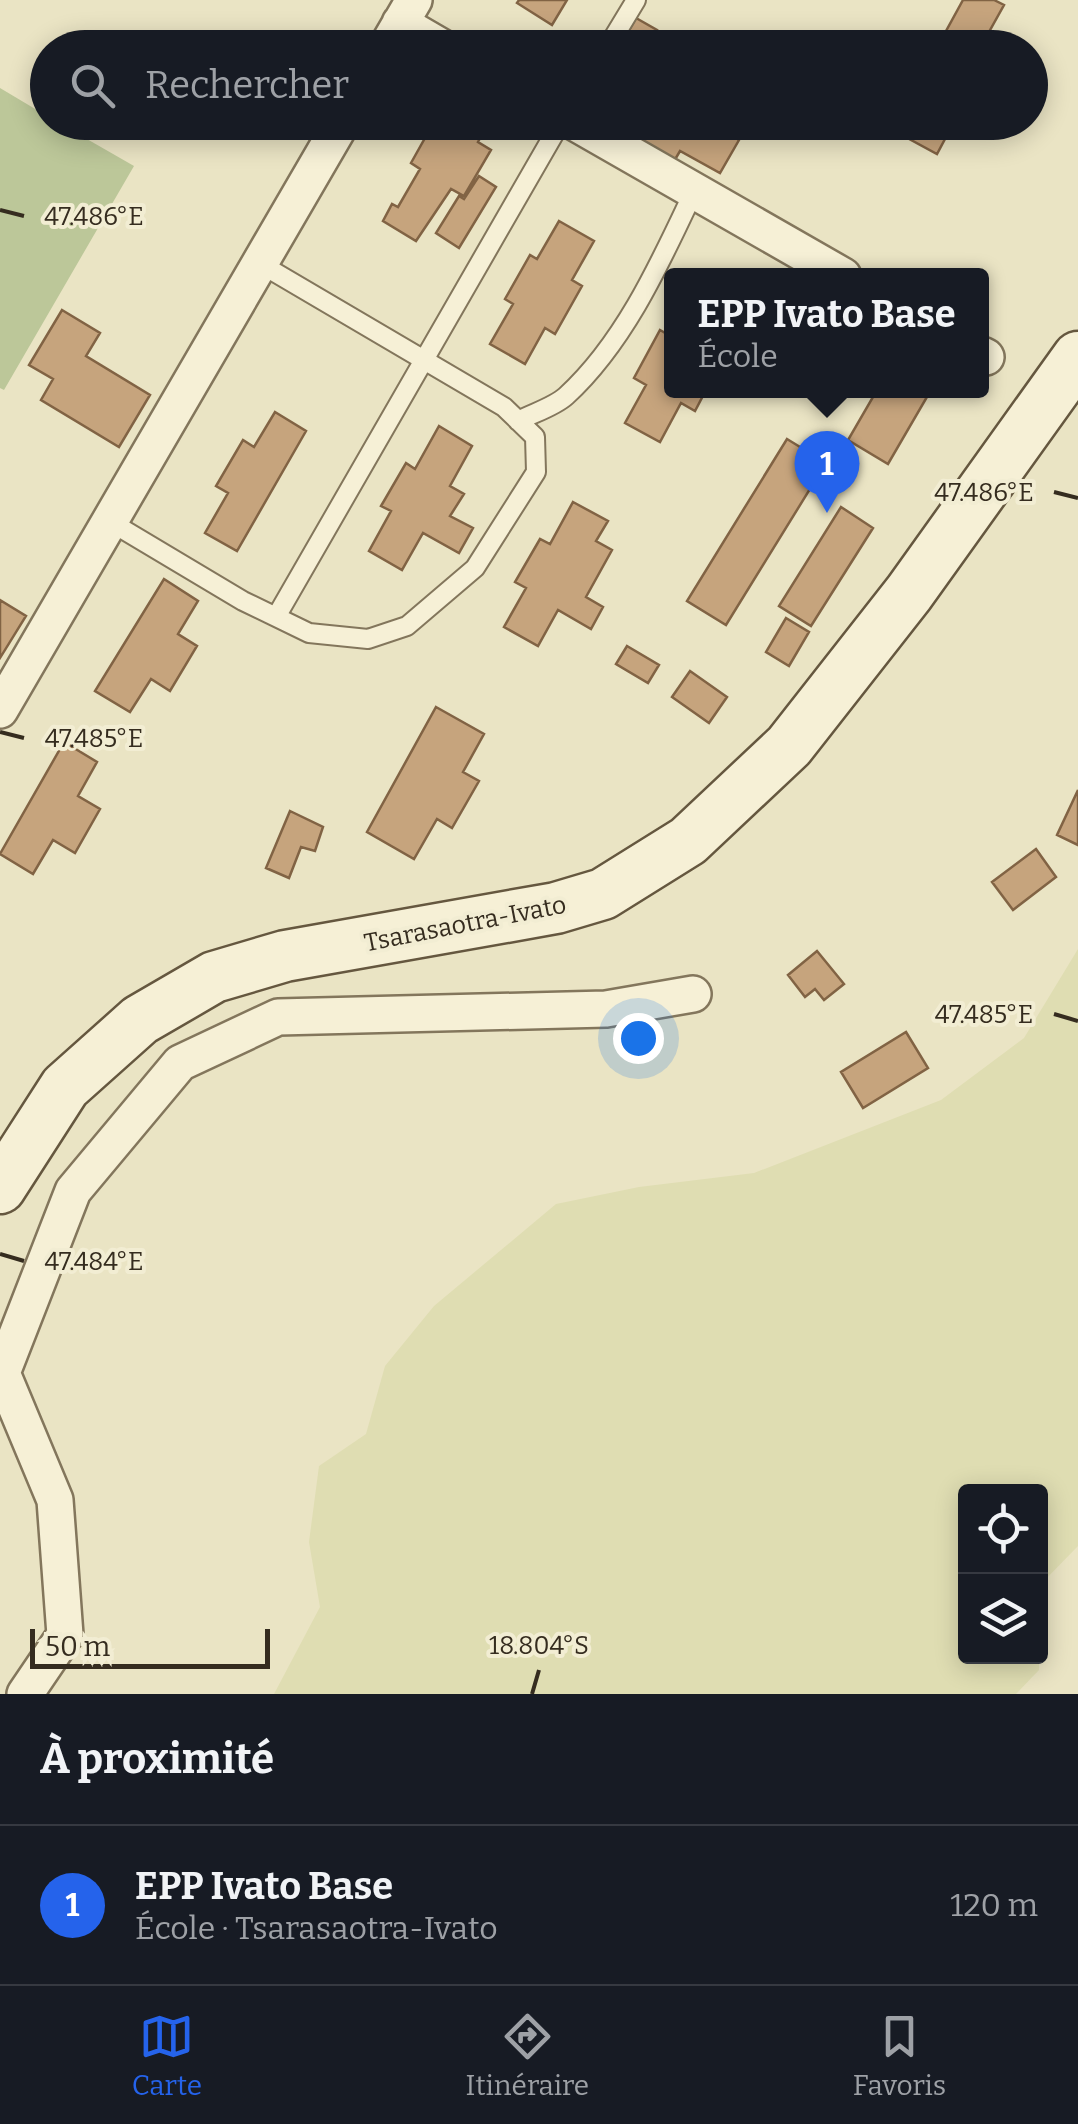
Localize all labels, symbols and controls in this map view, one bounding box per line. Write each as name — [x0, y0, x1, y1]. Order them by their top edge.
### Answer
search box — [30, 30, 1048, 140]
icon: search — [65, 58, 120, 113]
text: Rechercher — [145, 62, 349, 108]
text: 47.486°E — [44, 202, 144, 232]
popup — [664, 268, 989, 398]
text: EPP Ivato Base — [697, 291, 956, 337]
text: École — [697, 337, 778, 375]
pin: 1 — [794, 430, 860, 513]
text: 47.486°E — [934, 478, 1034, 508]
text: 47.485°E — [45, 724, 143, 754]
street label: Tsarasaotra-Ivato — [362, 890, 569, 958]
text: 47.485°E — [935, 1000, 1033, 1030]
your location — [613, 1013, 664, 1064]
text: 47.484°E — [44, 1247, 144, 1277]
map controls — [958, 1484, 1048, 1664]
button: locate — [958, 1484, 1048, 1574]
button: layers — [958, 1574, 1048, 1664]
scale bar — [30, 1624, 270, 1668]
text: 50 m — [45, 1630, 110, 1663]
text: 18.804°S — [489, 1631, 589, 1661]
text: À proximité — [40, 1734, 274, 1784]
text: EPP Ivato Base — [135, 1863, 393, 1909]
text: 1 — [66, 1886, 79, 1924]
text: 120 m — [950, 1886, 1038, 1924]
text: École · Tsarasaotra-Ivato — [135, 1909, 498, 1947]
tab: Carte — [132, 2009, 202, 2102]
tab: Itinéraire — [466, 2009, 589, 2102]
tab: Favoris — [853, 2009, 946, 2102]

